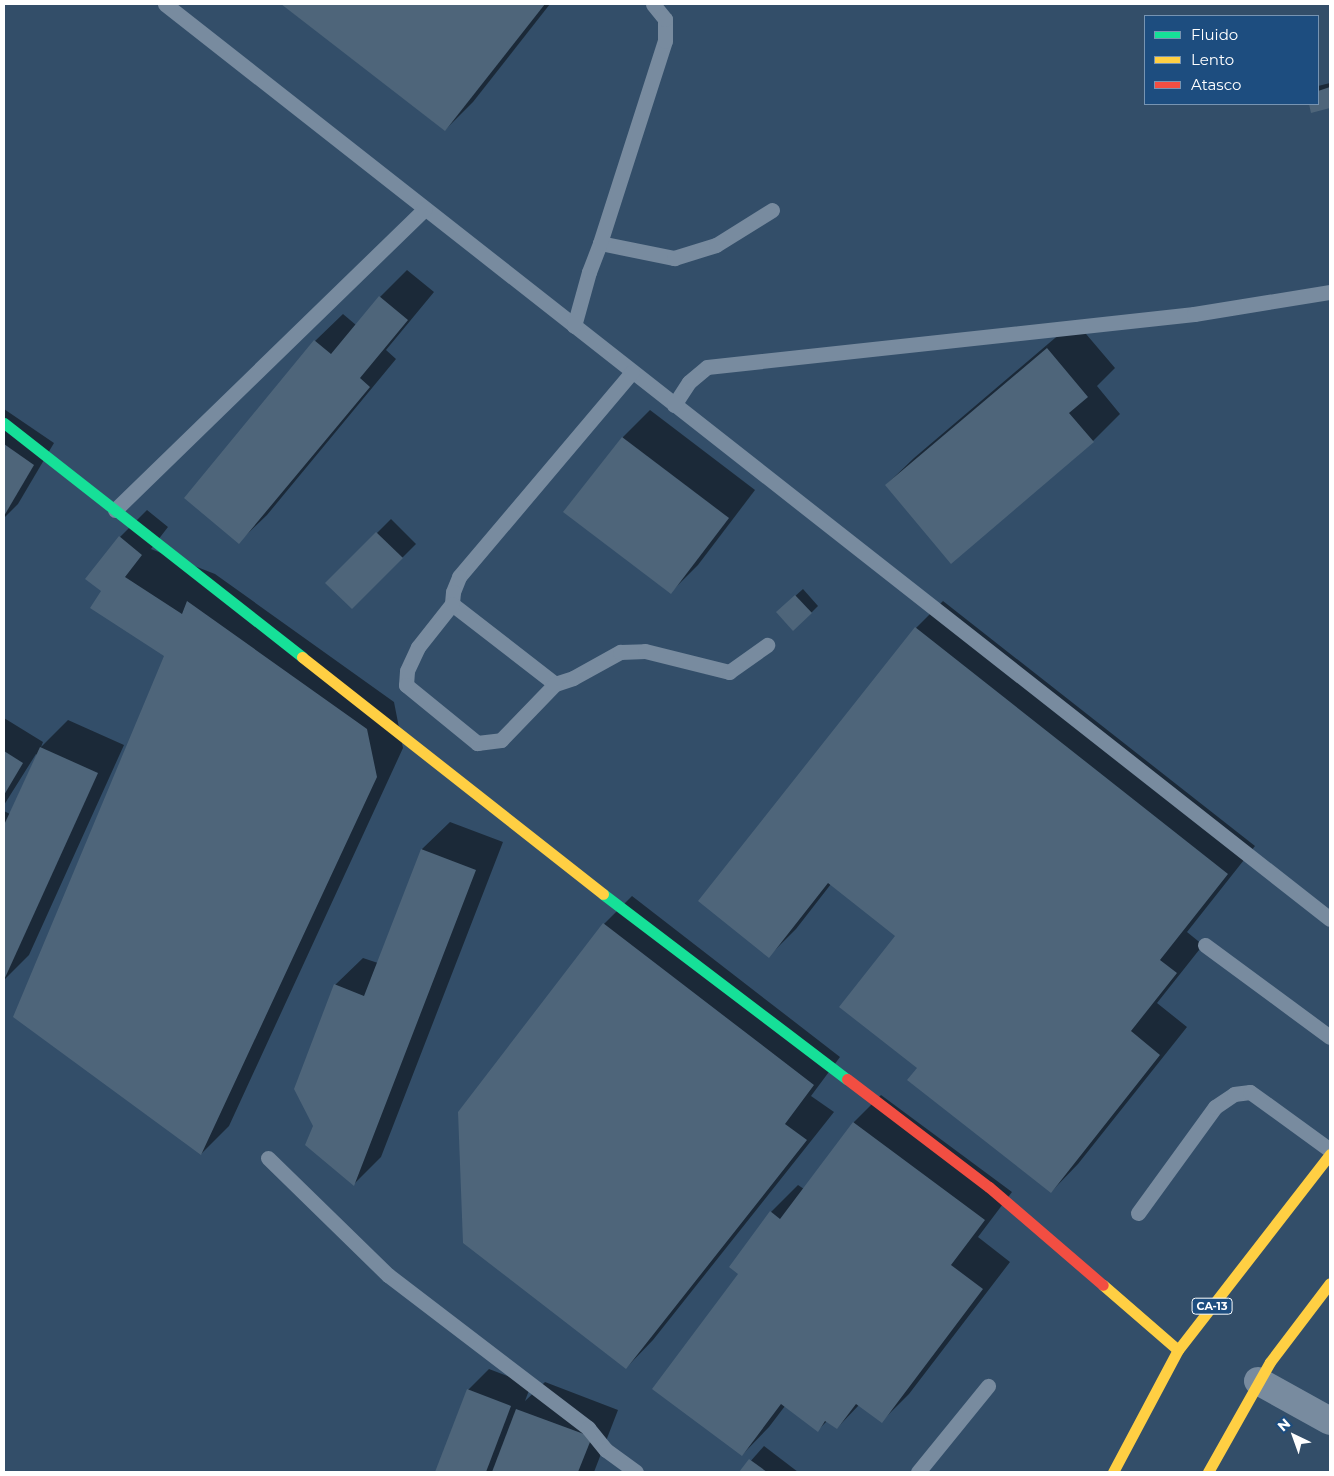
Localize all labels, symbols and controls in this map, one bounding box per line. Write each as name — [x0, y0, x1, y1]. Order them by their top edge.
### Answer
legend — [1144, 15, 1319, 105]
text: Fluido — [1191, 25, 1238, 44]
text: Lento — [1191, 50, 1234, 69]
text: Atasco — [1191, 75, 1241, 94]
road number: CA-13 — [1191, 1298, 1233, 1314]
north arrow — [1269, 1411, 1319, 1461]
text: N — [1274, 1414, 1294, 1435]

